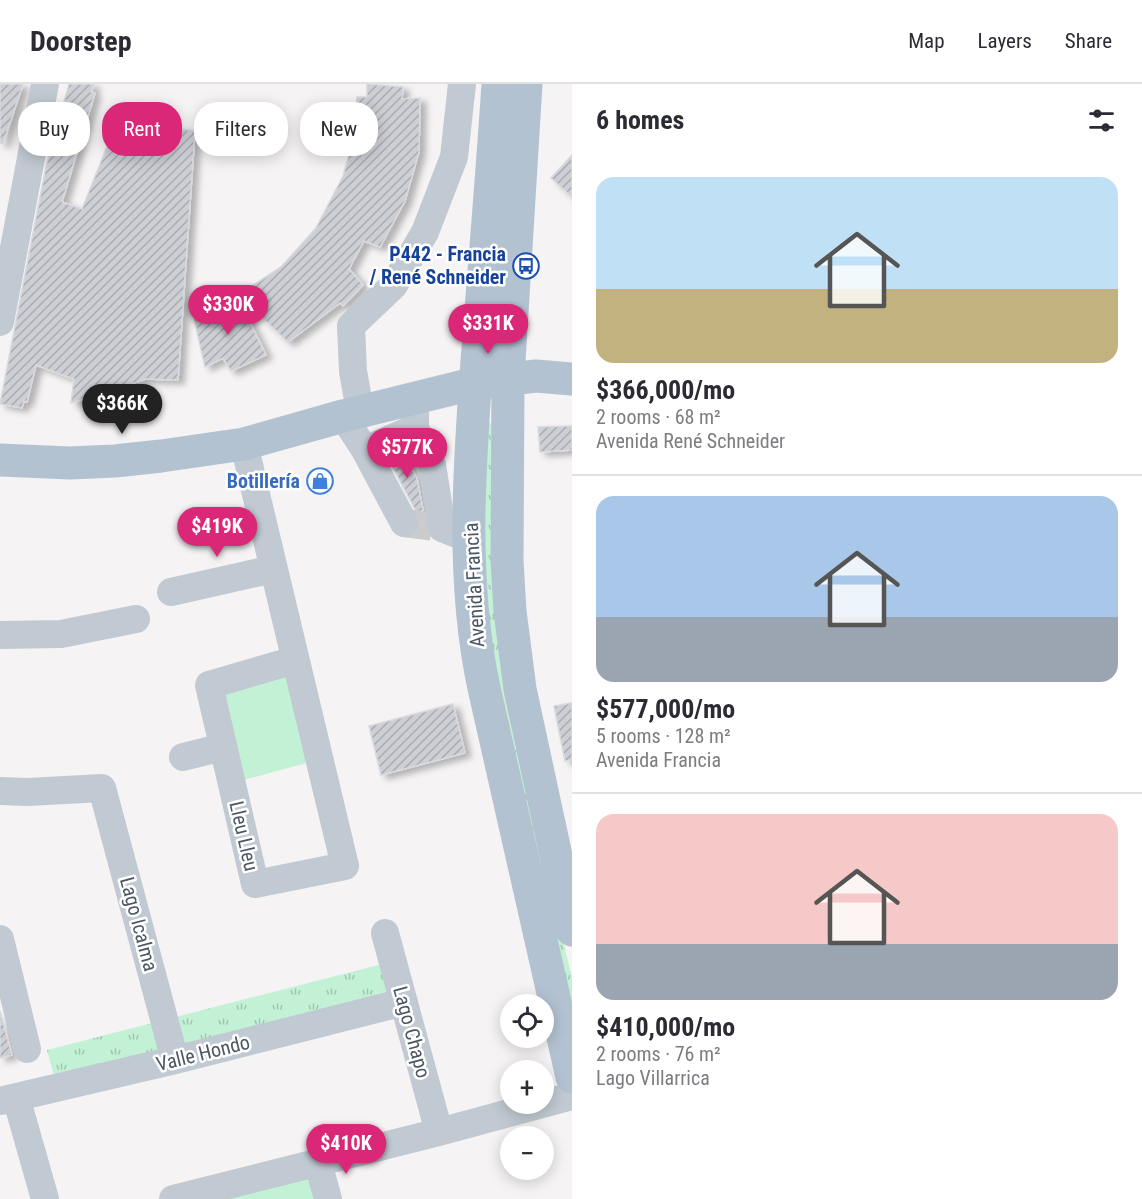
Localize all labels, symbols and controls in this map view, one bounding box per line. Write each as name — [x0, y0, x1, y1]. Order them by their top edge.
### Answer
text: Doorstep — [30, 25, 132, 58]
text: Map — [908, 29, 945, 53]
text: Layers — [978, 29, 1032, 53]
text: Share — [1065, 29, 1112, 53]
chip: Buy — [18, 102, 90, 156]
chip: Rent — [102, 102, 182, 156]
chip: Filters — [194, 102, 288, 156]
chip: New — [300, 102, 378, 156]
icon: filters — [1085, 104, 1118, 137]
text: 6 homes — [596, 105, 684, 135]
icon: home — [803, 216, 911, 324]
place label: P442 - Francia / René Schneider — [369, 242, 506, 289]
bus stop icon: P442 - Francia / René Schneider — [511, 251, 541, 281]
pin: $330K — [186, 285, 270, 336]
text: $330K — [202, 292, 254, 316]
pin: $331K — [446, 304, 530, 355]
text: $331K — [462, 311, 514, 335]
text: $366,000/mo — [596, 375, 735, 405]
pin: $366K — [80, 384, 164, 435]
text: $366K — [96, 391, 148, 415]
text: 2 rooms · 68 m² — [596, 405, 721, 429]
pin: $577K — [365, 428, 449, 479]
text: Avenida René Schneider — [596, 429, 785, 453]
text: $577K — [381, 435, 433, 459]
shop icon: Botillería — [305, 466, 335, 496]
place label: Botillería — [227, 469, 300, 493]
pin: $419K — [175, 507, 259, 558]
text: $419K — [191, 514, 243, 538]
street label: Avenida Francia — [459, 522, 489, 648]
icon: home — [803, 535, 911, 643]
text: $577,000/mo — [596, 694, 735, 724]
text: 5 rooms · 128 m² — [596, 724, 731, 748]
text: Avenida Francia — [596, 748, 721, 772]
street label: Lleu Lleu — [224, 799, 264, 873]
icon: home — [803, 853, 911, 961]
street label: Lago Icalma — [115, 874, 163, 974]
street label: Lago Chapo — [388, 983, 436, 1081]
map controls — [500, 994, 554, 1180]
button: locate — [500, 994, 554, 1048]
text: $410,000/mo — [596, 1012, 735, 1042]
street label: Valle Hondo — [154, 1030, 252, 1076]
text: 2 rooms · 76 m² — [596, 1042, 721, 1066]
button: + — [500, 1060, 554, 1114]
text: Lago Villarrica — [596, 1066, 710, 1090]
pin: $410K — [304, 1124, 388, 1175]
button: − — [500, 1126, 554, 1180]
text: $410K — [320, 1131, 372, 1155]

